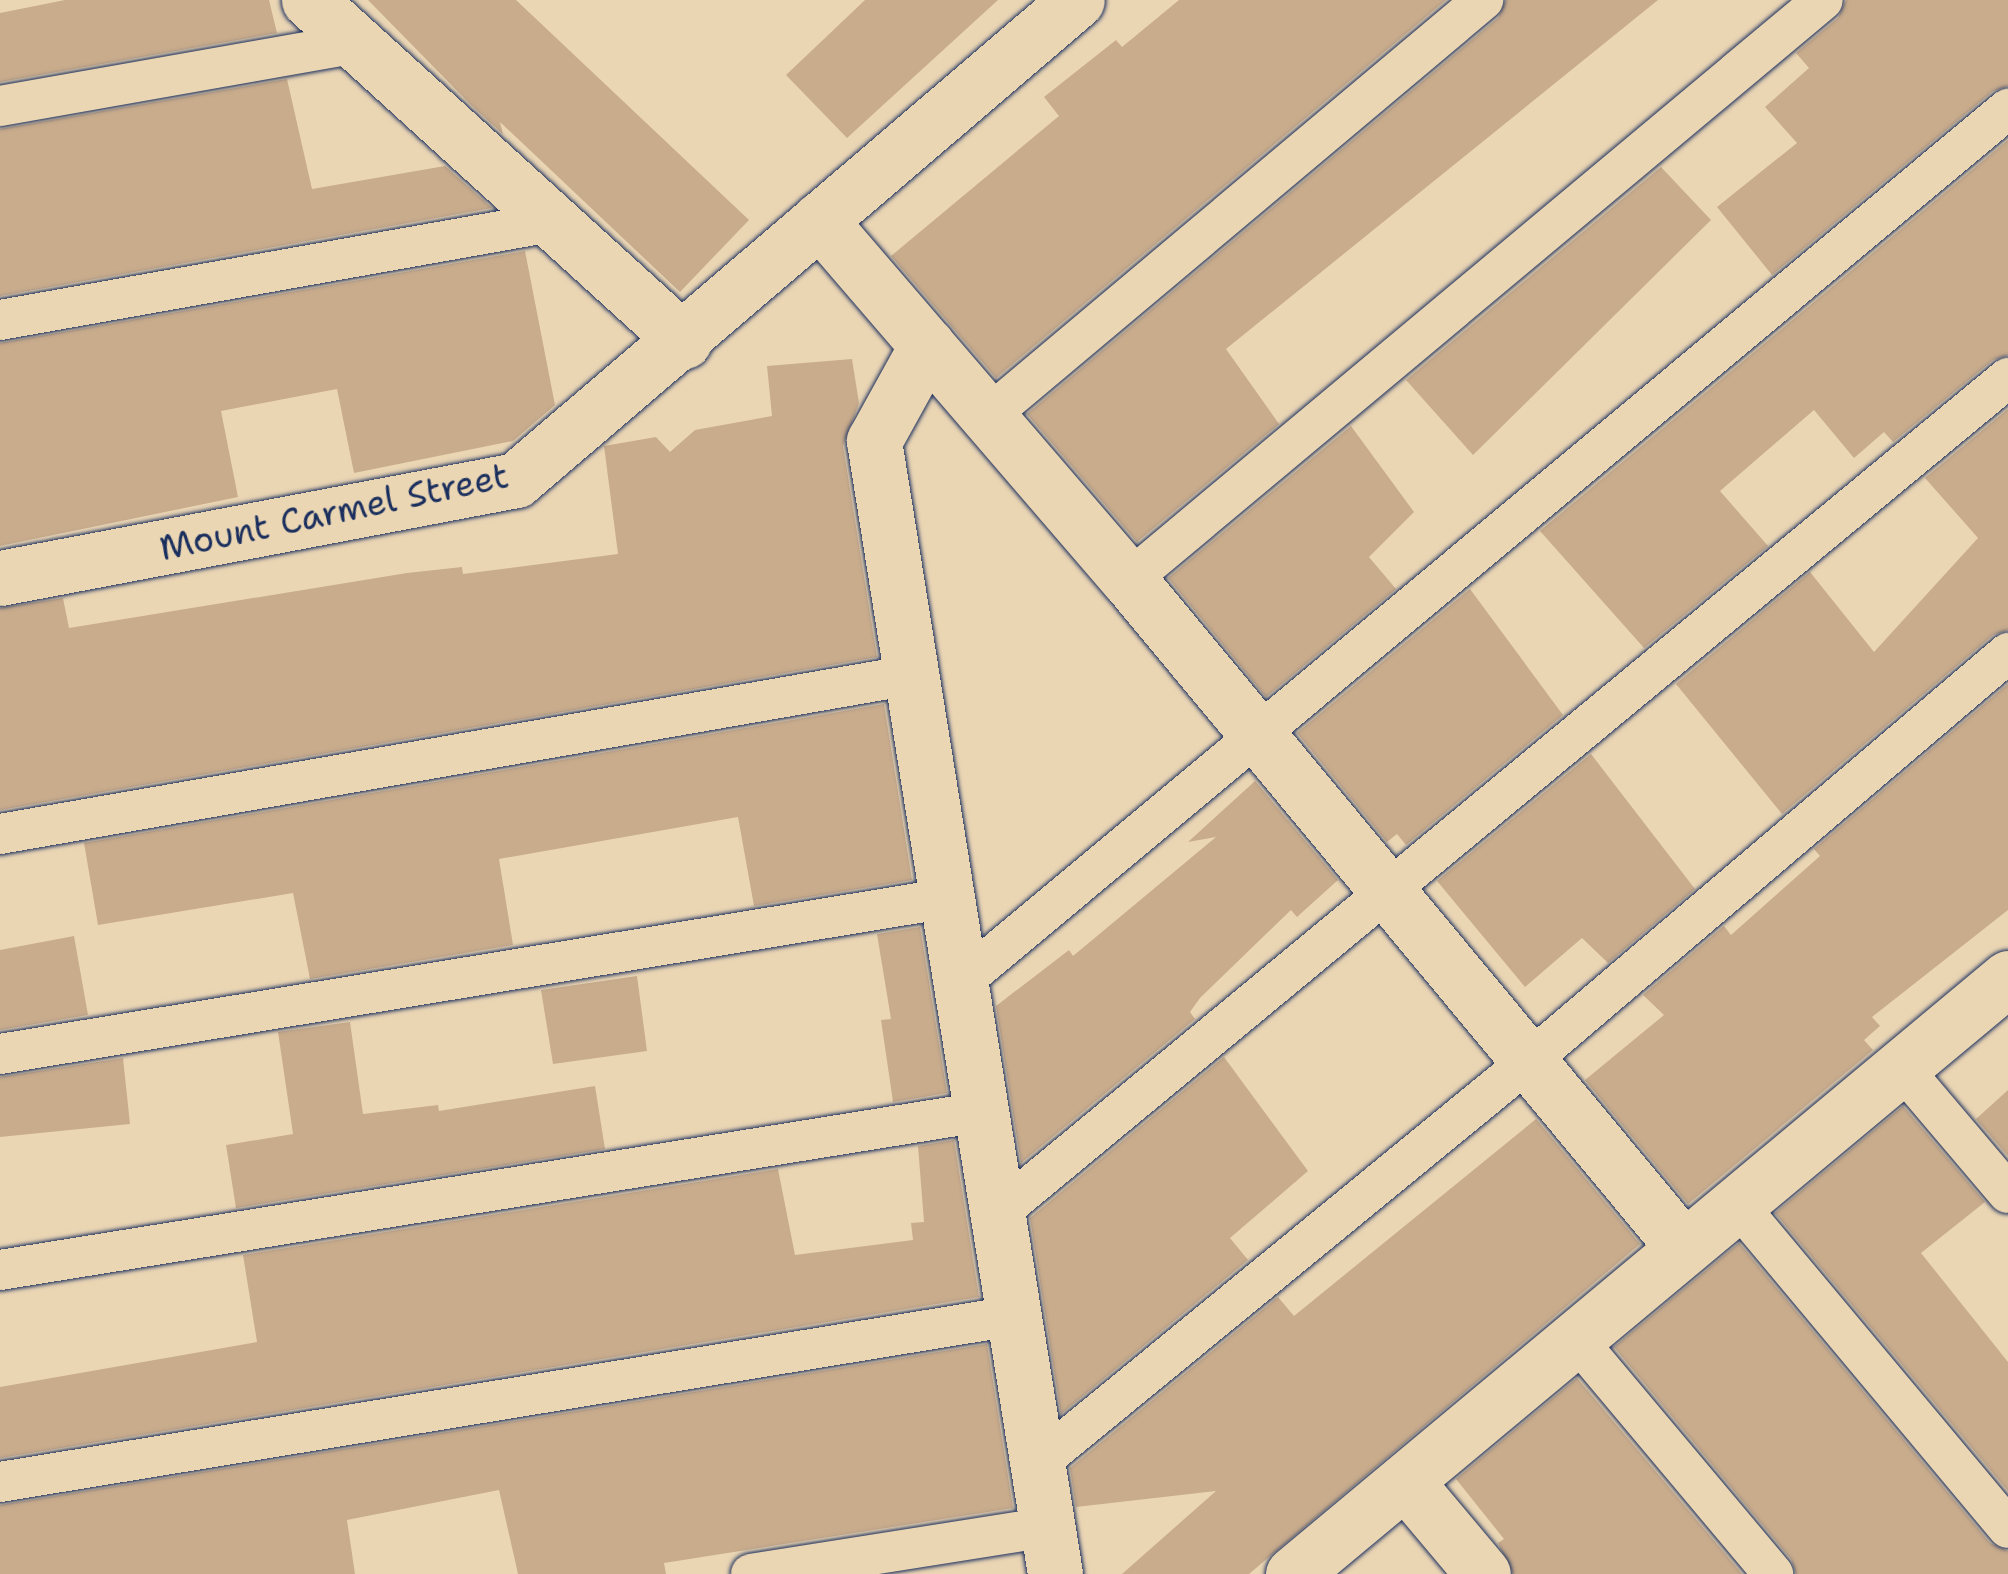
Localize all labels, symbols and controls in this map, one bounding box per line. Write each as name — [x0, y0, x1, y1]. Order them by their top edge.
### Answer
street label: Mount Carmel Street — [156, 454, 512, 570]

